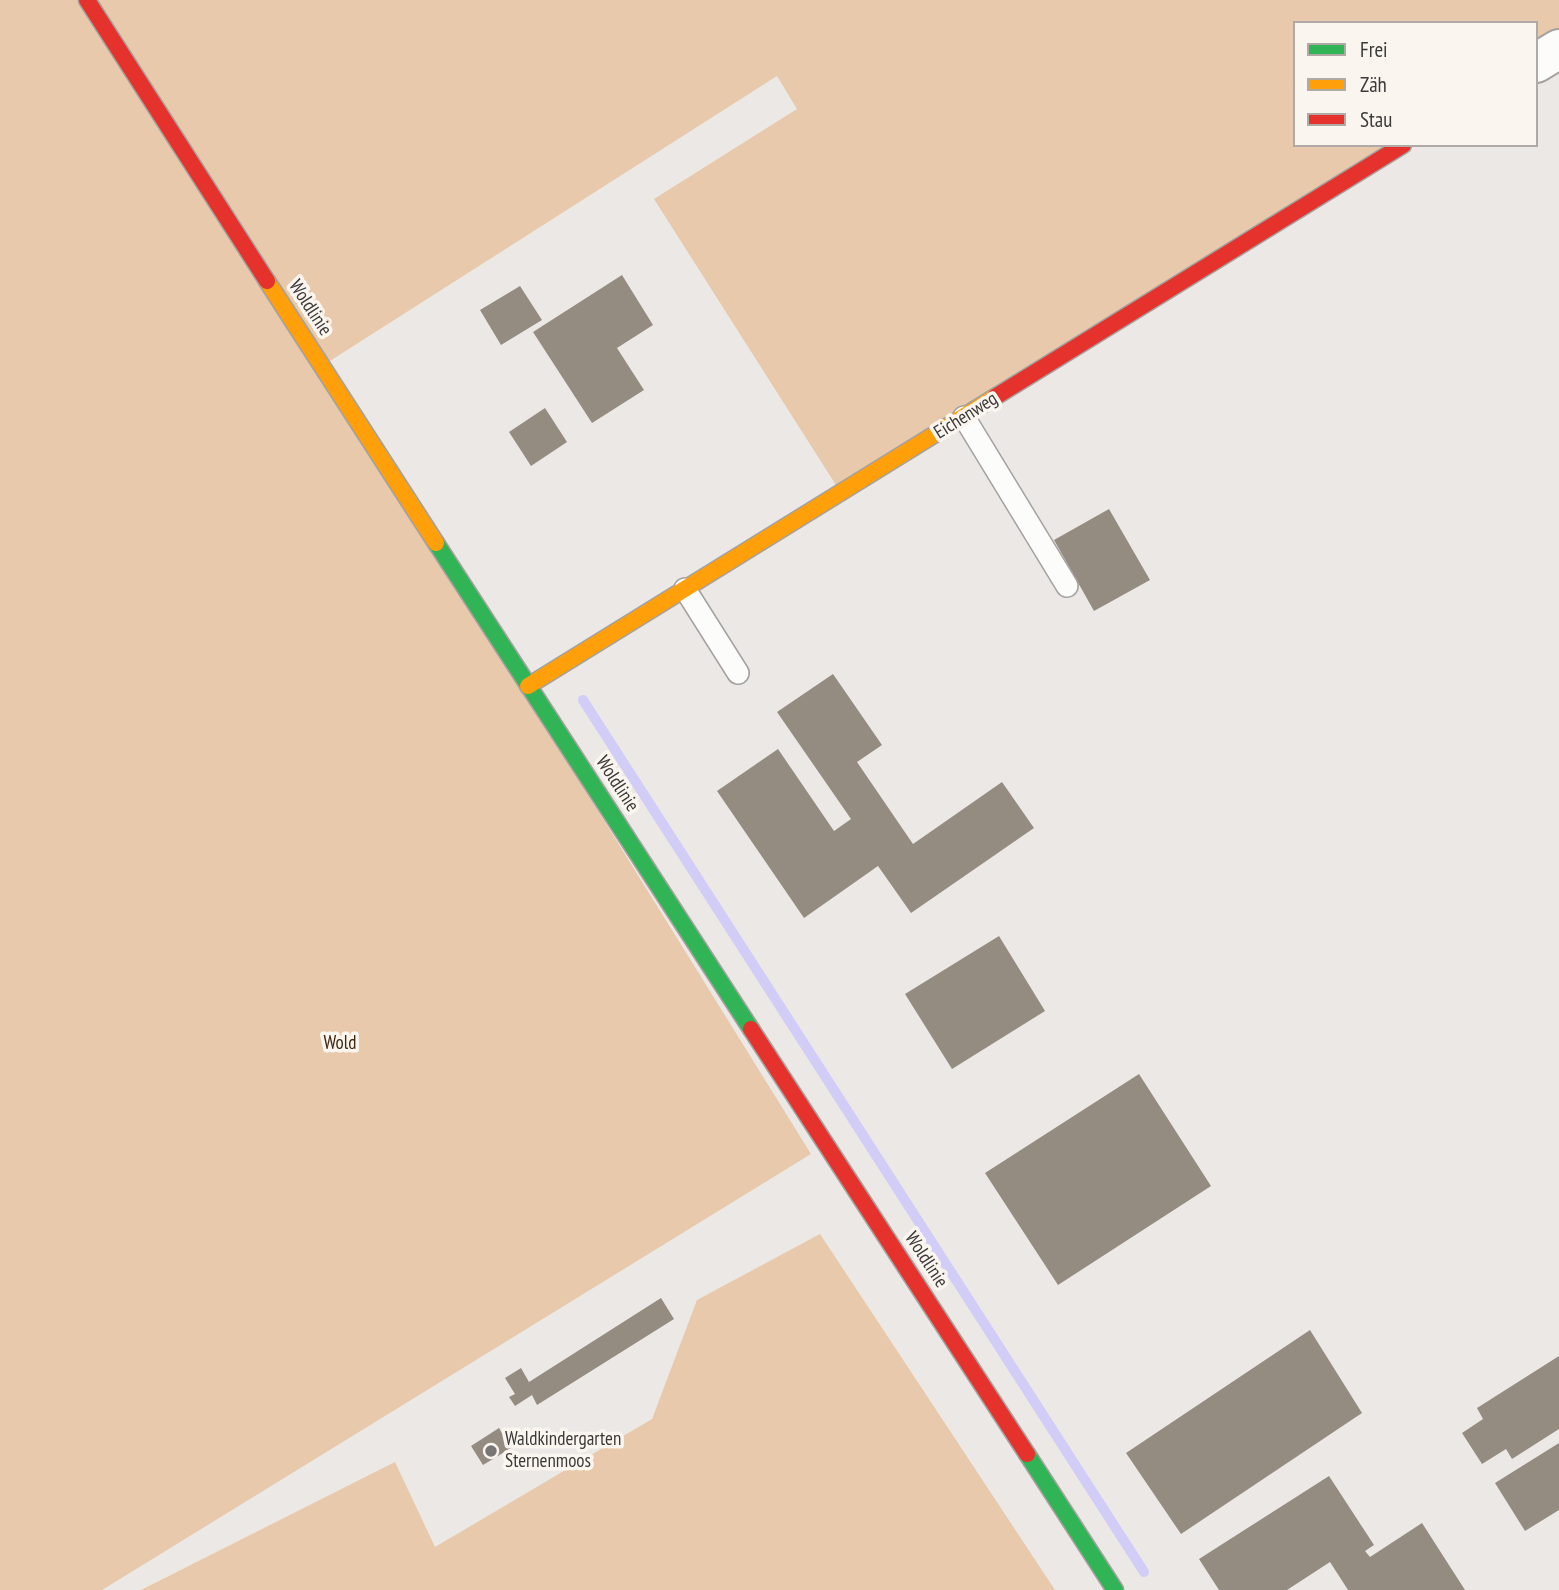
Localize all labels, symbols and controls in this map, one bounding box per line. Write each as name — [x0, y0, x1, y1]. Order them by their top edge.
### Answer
legend — [1293, 21, 1538, 147]
text: Frei — [1360, 36, 1388, 63]
text: Zäh — [1360, 71, 1387, 98]
text: Stau — [1360, 106, 1392, 133]
street label: Woldlinie — [284, 276, 336, 340]
street label: Eichenweg — [930, 388, 1002, 444]
street label: Woldlinie — [591, 752, 643, 816]
park label: Wold — [324, 1033, 356, 1055]
street label: Woldlinie — [900, 1228, 952, 1292]
place label: Waldkindergarten Sternenmoos — [505, 1429, 621, 1473]
marker: Waldkindergarten Sternenmoos — [483, 1443, 499, 1459]

